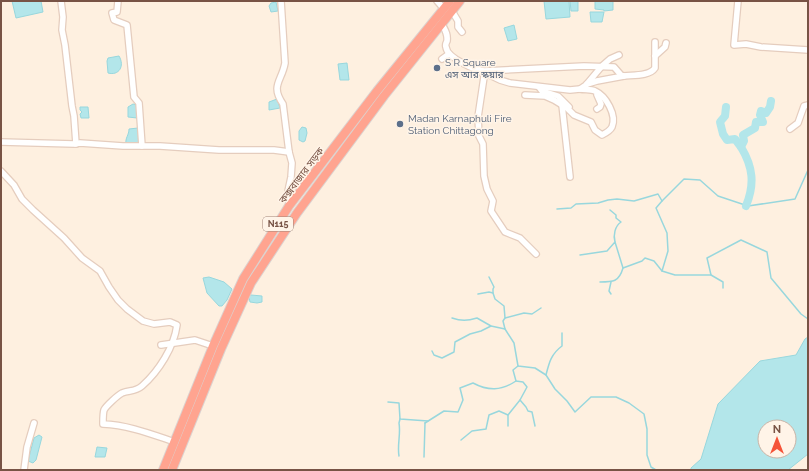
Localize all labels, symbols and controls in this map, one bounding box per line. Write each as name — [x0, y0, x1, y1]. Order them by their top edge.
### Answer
place label: S R Square এস আর স্কয়ার — [445, 57, 505, 80]
marker: S R Square এস আর স্কয়ার — [432, 63, 442, 73]
place label: Madan Karnaphuli Fire Station Chittagong — [408, 113, 512, 136]
marker: Madan Karnaphuli Fire Station Chittagong — [395, 119, 405, 129]
street label: কক্সবাজার সড়ক — [276, 145, 326, 206]
road number: N115 — [263, 217, 293, 231]
north arrow — [757, 419, 797, 459]
text: N — [773, 423, 781, 436]

